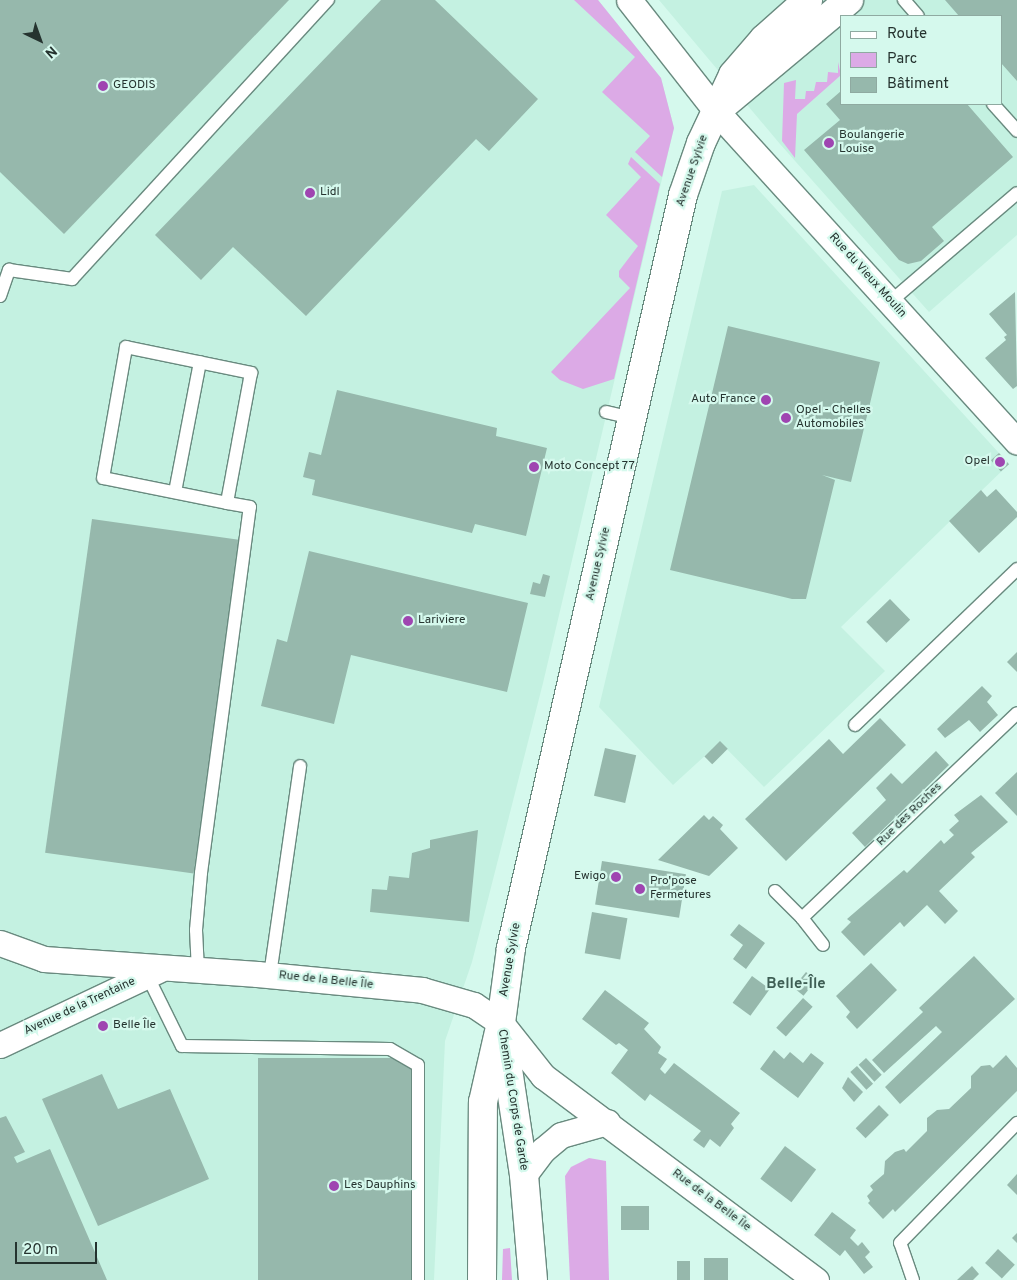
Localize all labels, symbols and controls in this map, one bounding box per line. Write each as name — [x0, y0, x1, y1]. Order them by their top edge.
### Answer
north arrow — [15, 15, 65, 65]
legend — [840, 15, 1002, 105]
text: Route — [887, 25, 927, 44]
text: N — [41, 42, 60, 61]
text: Parc — [887, 50, 917, 69]
text: Bâtiment — [887, 75, 949, 94]
place label: GEODIS — [113, 79, 156, 93]
marker: GEODIS — [97, 80, 109, 92]
place label: Boulangerie Louise — [839, 129, 904, 157]
street label: Avenue Sylvie — [674, 133, 712, 209]
marker: Boulangerie Louise — [823, 137, 835, 149]
place label: Lidl — [320, 186, 340, 200]
marker: Lidl — [304, 187, 316, 199]
street label: Rue du Vieux Moulin — [825, 231, 909, 321]
place label: Auto France — [691, 393, 756, 407]
marker: Auto France — [760, 394, 772, 406]
place label: Opel - Chelles Automobiles — [796, 404, 871, 432]
marker: Opel - Chelles Automobiles — [780, 412, 792, 424]
place label: Opel — [965, 455, 990, 469]
marker: Opel — [994, 456, 1006, 468]
place label: Moto Concept 77 — [544, 460, 635, 474]
marker: Moto Concept 77 — [528, 461, 540, 473]
street label: Avenue Sylvie — [584, 526, 614, 602]
place label: Lariviere — [418, 614, 465, 628]
marker: Lariviere — [402, 615, 414, 627]
street label: Rue des Roches — [875, 780, 945, 850]
place label: Ewigo — [574, 870, 606, 884]
marker: Ewigo — [610, 871, 622, 883]
place label: Pro'pose Fermetures — [650, 875, 711, 903]
marker: Pro'pose Fermetures — [634, 883, 646, 895]
street label: Avenue Sylvie — [497, 922, 525, 998]
street label: Rue de la Belle Île — [278, 969, 374, 993]
street label: Avenue de la Trentaine — [22, 975, 138, 1039]
district label: Belle-Île — [766, 976, 826, 994]
place label: Belle Île — [113, 1019, 156, 1033]
marker: Belle Île — [97, 1020, 109, 1032]
street label: Chemin du Corps de Garde — [494, 1028, 530, 1172]
street label: Rue de la Belle Île — [669, 1167, 753, 1235]
place label: Les Dauphins — [344, 1179, 416, 1193]
marker: Les Dauphins — [328, 1180, 340, 1192]
scale bar — [18, 1232, 100, 1264]
text: 20 m — [23, 1241, 58, 1260]

